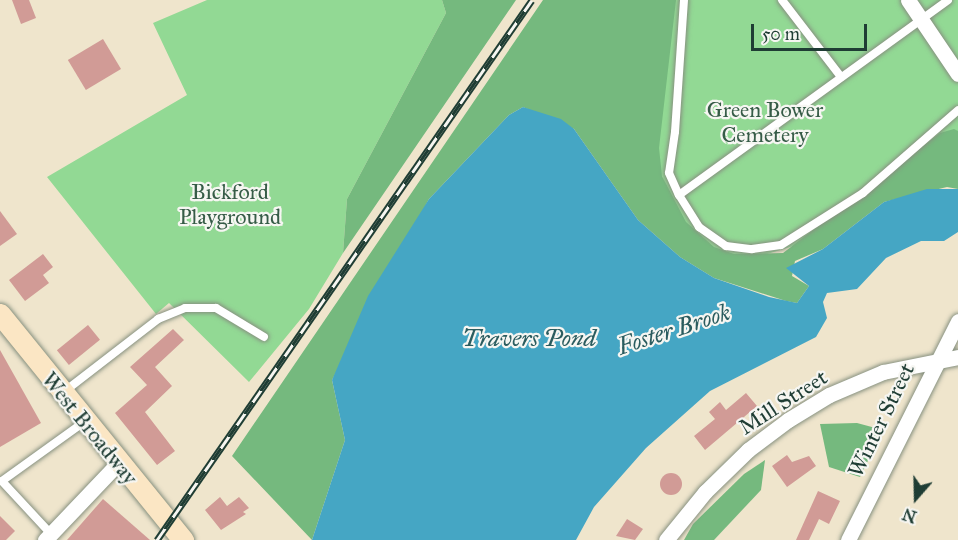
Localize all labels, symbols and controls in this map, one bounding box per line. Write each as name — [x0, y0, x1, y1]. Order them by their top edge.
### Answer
scale bar — [754, 12, 870, 50]
text: 50 m — [762, 23, 800, 45]
park label: Green Bower Cemetery — [707, 96, 823, 148]
park label: Bickford Playground — [179, 178, 281, 230]
water label: Foster Brook — [614, 298, 734, 362]
water label: Travers Pond — [462, 325, 596, 353]
street label: Winter Street — [842, 359, 920, 481]
street label: Mill Street — [734, 364, 832, 440]
street label: West Broadway — [36, 366, 144, 490]
north arrow — [886, 468, 946, 528]
text: N — [900, 504, 919, 527]

